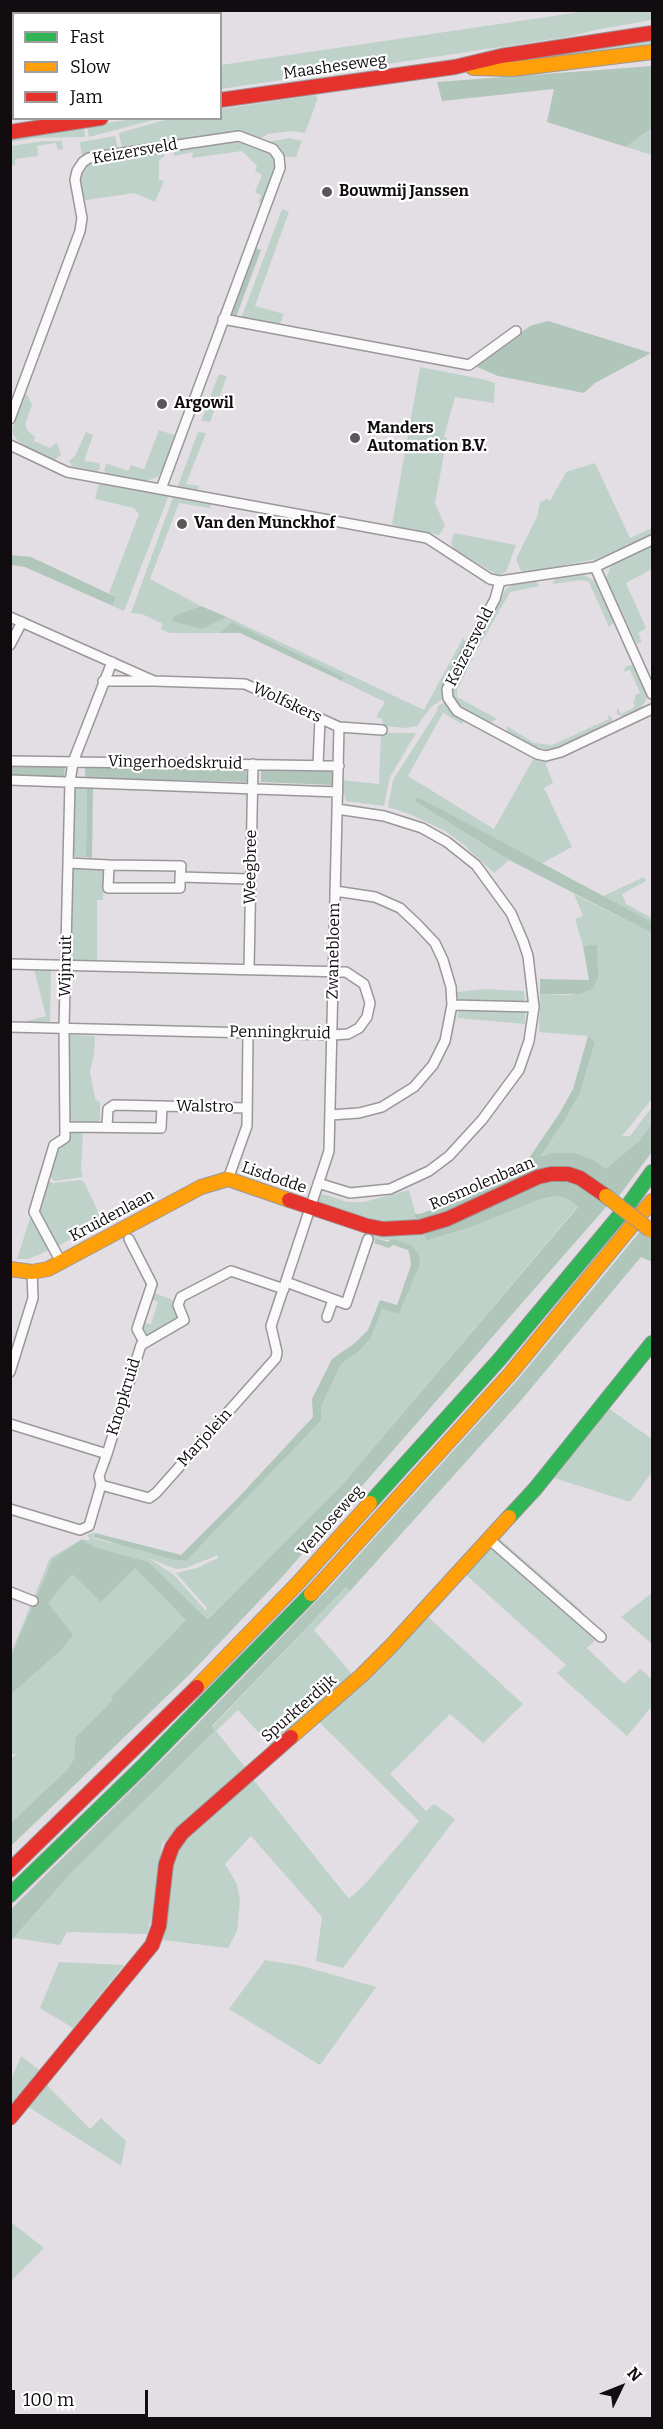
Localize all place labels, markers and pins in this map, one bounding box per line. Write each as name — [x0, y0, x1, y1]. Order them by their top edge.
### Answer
place label: Bouwmij Janssen — [339, 182, 469, 202]
marker: Bouwmij Janssen — [320, 185, 334, 199]
place label: Argowil — [174, 394, 234, 414]
marker: Argowil — [155, 397, 169, 411]
place label: Manders Automation B.V. — [367, 419, 487, 457]
marker: Manders Automation B.V. — [348, 431, 362, 445]
place label: Van den Munckhof — [194, 514, 335, 534]
marker: Van den Munckhof — [175, 517, 189, 531]

